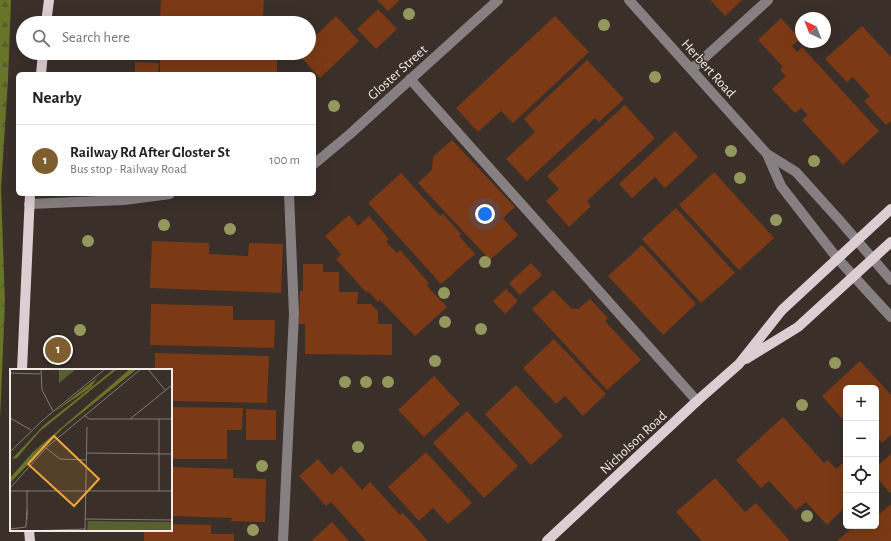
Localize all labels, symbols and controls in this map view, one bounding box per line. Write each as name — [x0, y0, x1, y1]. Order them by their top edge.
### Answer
north arrow — [795, 12, 831, 48]
search box — [16, 16, 316, 60]
icon: search — [30, 27, 52, 49]
text: Search here — [62, 30, 130, 45]
street label: Herbert Road — [679, 37, 738, 101]
street label: Gloster Street — [365, 42, 430, 103]
text: Nearby — [32, 89, 82, 106]
text: Railway Rd After Gloster St — [70, 145, 230, 160]
text: 1 — [43, 154, 47, 167]
text: 100 m — [269, 154, 300, 167]
text: Bus stop · Railway Road — [70, 163, 187, 176]
your location — [475, 204, 495, 224]
pin: 1 — [45, 335, 71, 365]
inset map — [10, 369, 172, 531]
map controls — [843, 385, 879, 529]
button: + — [843, 385, 879, 421]
street label: Nicholson Road — [598, 409, 670, 477]
button: − — [843, 421, 879, 457]
button: locate — [843, 457, 879, 493]
button: layers — [843, 493, 879, 529]

